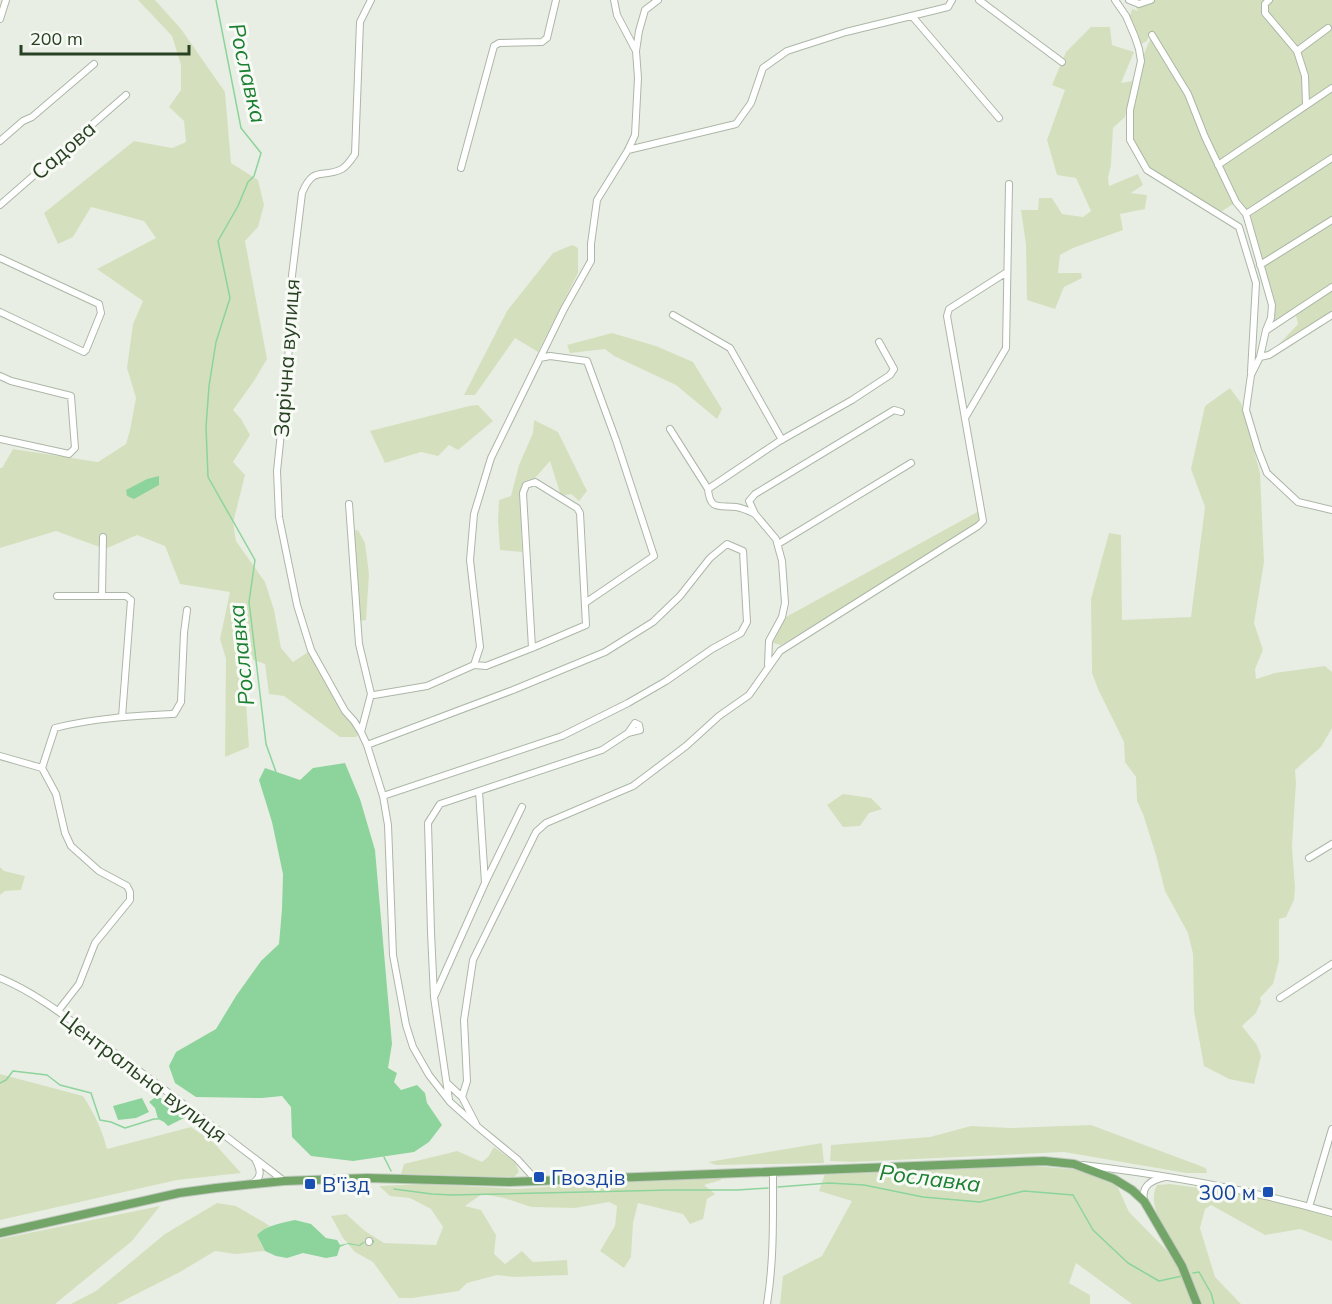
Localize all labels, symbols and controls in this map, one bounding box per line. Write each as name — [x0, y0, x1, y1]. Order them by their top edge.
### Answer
scale bar — [21, 18, 189, 56]
water label: Рославка — [223, 20, 273, 126]
text: 200 m — [30, 27, 83, 50]
street label: Садова — [26, 115, 100, 185]
street label: Зарічна вулиця — [267, 278, 305, 438]
water label: Рославка — [222, 603, 260, 707]
street label: Центральна вулиця — [55, 1005, 233, 1147]
water label: Рославка — [878, 1158, 982, 1198]
place label: Гвоздів — [551, 1164, 626, 1190]
marker: Гвоздів — [532, 1170, 546, 1184]
place label: В'їзд — [322, 1171, 370, 1197]
marker: В'їзд — [303, 1177, 317, 1191]
place label: 300 м — [1199, 1179, 1256, 1205]
marker: 300 м — [1261, 1185, 1275, 1199]

